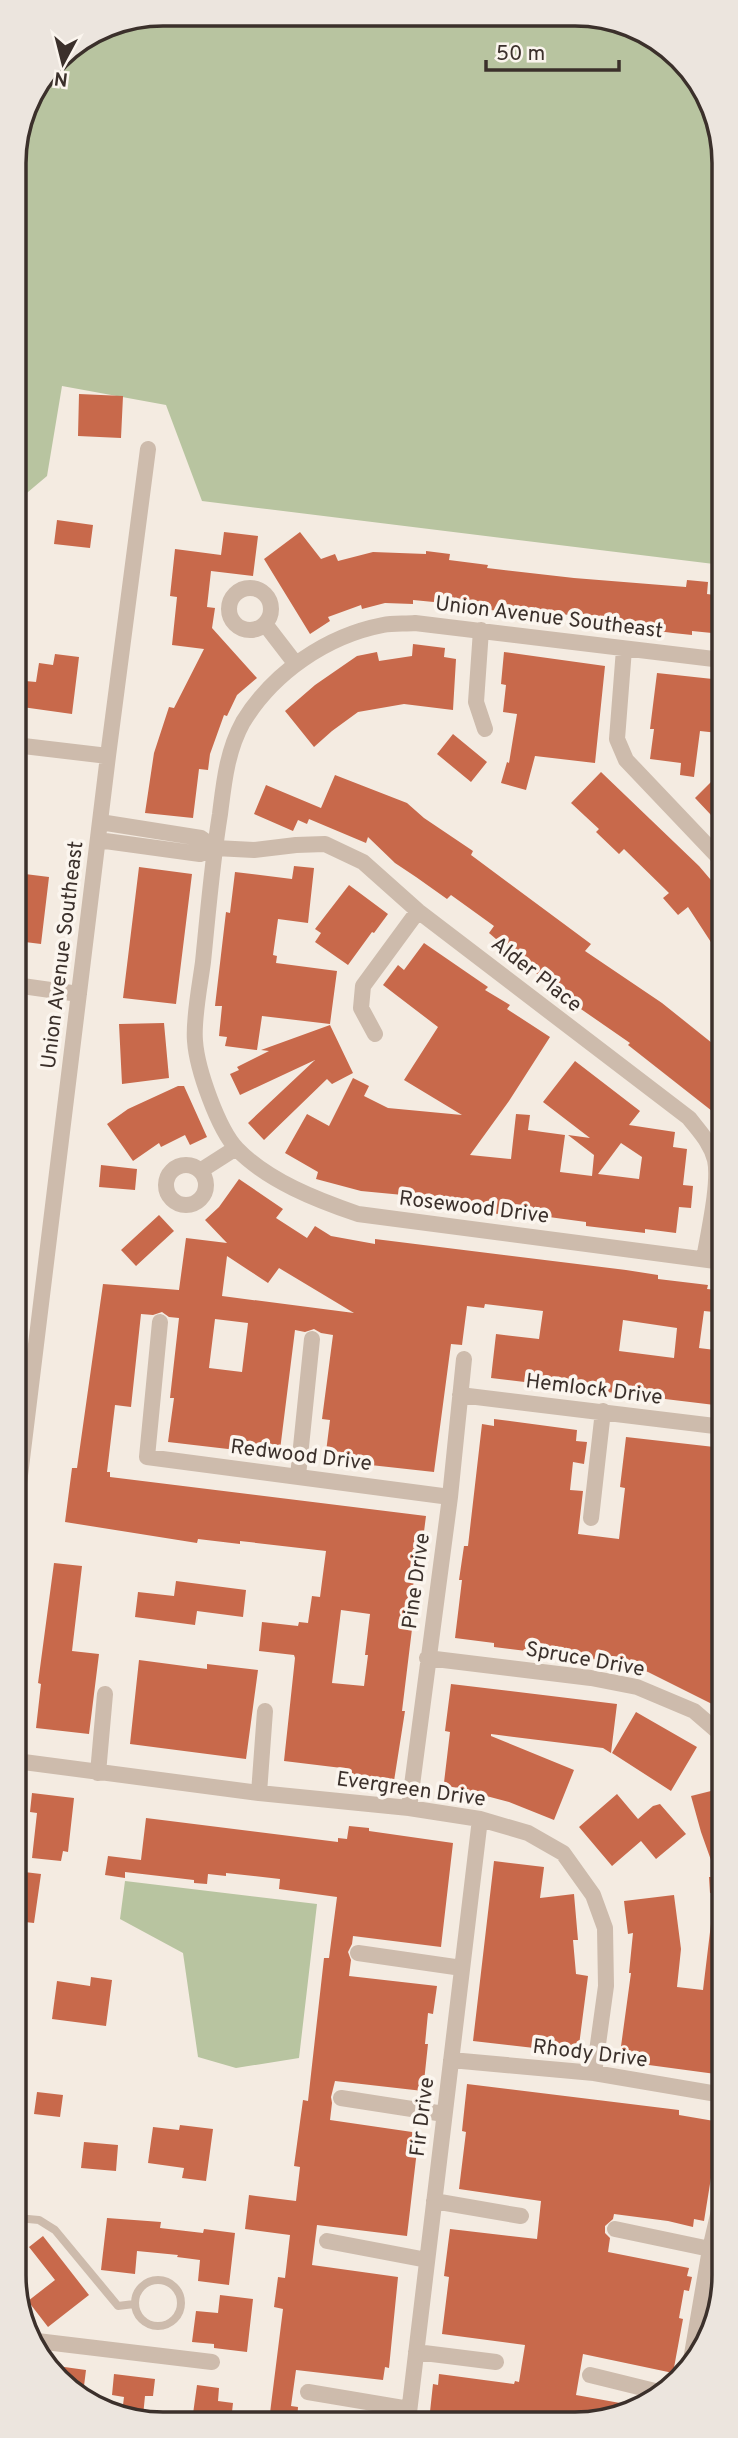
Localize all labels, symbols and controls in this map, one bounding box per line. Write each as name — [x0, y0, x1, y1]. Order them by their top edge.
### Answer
north arrow — [28, 28, 98, 98]
scale bar — [486, 28, 619, 72]
text: 50 m — [496, 41, 545, 68]
text: N — [53, 65, 69, 91]
street label: Union Avenue Southeast — [433, 591, 665, 645]
street label: Union Avenue Southeast — [36, 839, 90, 1071]
street label: Alder Place — [485, 931, 587, 1019]
street label: Rosewood Drive — [397, 1185, 551, 1231]
street label: Hemlock Drive — [524, 1368, 664, 1412]
street label: Redwood Drive — [229, 1434, 373, 1478]
street label: Pine Drive — [397, 1531, 437, 1631]
street label: Spruce Drive — [523, 1636, 647, 1684]
street label: Evergreen Drive — [335, 1766, 487, 1814]
street label: Rhody Drive — [531, 2034, 649, 2074]
street label: Fir Drive — [405, 2076, 441, 2158]

